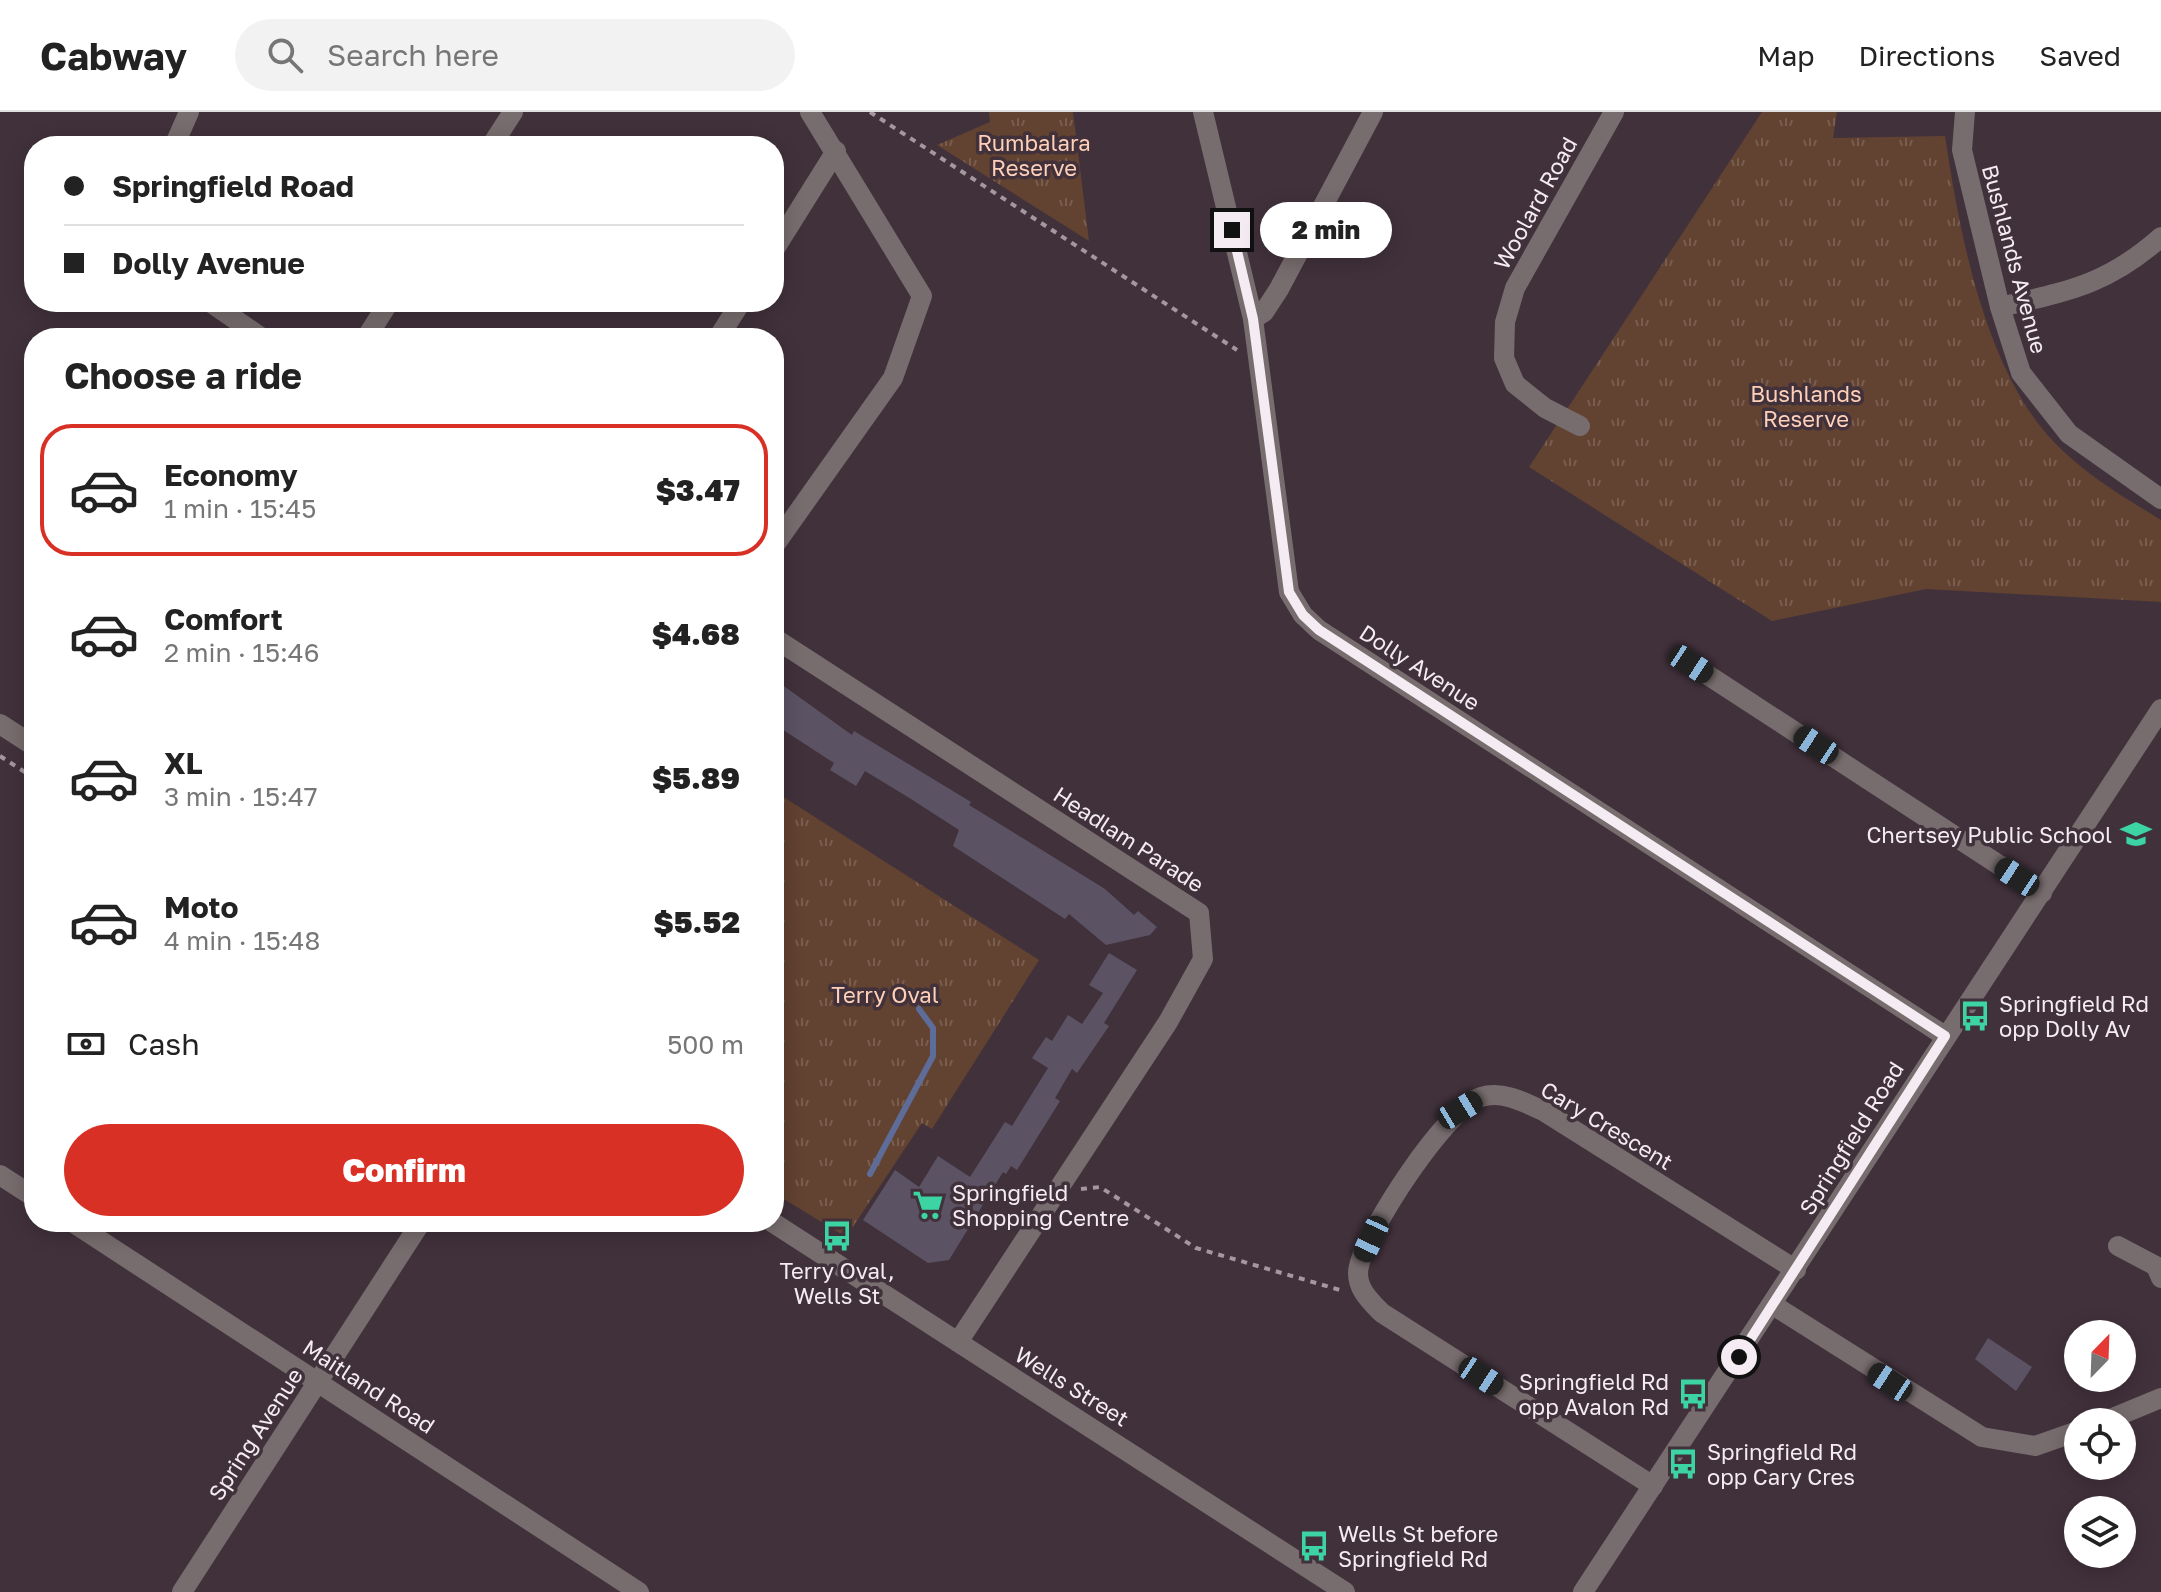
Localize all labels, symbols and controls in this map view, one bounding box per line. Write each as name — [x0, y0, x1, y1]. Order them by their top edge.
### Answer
search box — [235, 19, 795, 91]
text: Cabway — [40, 33, 187, 78]
icon: search — [263, 33, 307, 77]
text: Search here — [327, 37, 499, 73]
text: Map — [1757, 39, 1814, 72]
text: Directions — [1858, 39, 1995, 72]
text: Saved — [2039, 39, 2121, 72]
park label: Rumbalara Reserve — [977, 129, 1091, 181]
street label: Woolard Road — [1487, 132, 1583, 274]
street label: Bushlands Avenue — [1977, 162, 2053, 356]
text: Springfield Road — [112, 168, 354, 204]
callout: 2 min — [1260, 202, 1392, 258]
route end — [1214, 212, 1250, 248]
text: 2 min — [1292, 214, 1360, 245]
text: Dolly Avenue — [112, 245, 305, 281]
text: Choose a ride — [64, 354, 302, 397]
park label: Bushlands Reserve — [1750, 380, 1862, 432]
icon: car — [68, 454, 140, 526]
text: Economy — [164, 457, 298, 493]
text: $3.47 — [656, 472, 740, 508]
text: 1 min · 15:45 — [164, 493, 316, 524]
icon: car — [68, 598, 140, 670]
text: Comfort — [164, 601, 283, 637]
text: $4.68 — [652, 616, 740, 652]
street label: Dolly Avenue — [1355, 618, 1485, 716]
text: 2 min · 15:46 — [164, 637, 319, 668]
car — [1664, 641, 1718, 687]
car — [1789, 722, 1843, 768]
icon: car — [68, 742, 140, 814]
text: XL — [164, 745, 203, 781]
text: $5.89 — [652, 760, 740, 796]
street label: Headlam Parade — [1049, 780, 1209, 898]
text: 3 min · 15:47 — [164, 781, 318, 812]
school or university icon: Chertsey Public School — [2119, 817, 2153, 851]
place label: Chertsey Public School — [1866, 821, 2112, 848]
car — [1990, 854, 2044, 900]
icon: car — [68, 886, 140, 958]
text: Moto — [164, 889, 239, 925]
text: $5.52 — [654, 904, 740, 940]
text: 4 min · 15:48 — [164, 925, 320, 956]
park label: Terry Oval — [831, 981, 939, 1008]
place label: Springfield Rd opp Dolly Av — [1999, 990, 2149, 1042]
bus stop icon: Springfield Rd opp Dolly Av — [1958, 999, 1992, 1033]
icon: cash — [64, 1022, 108, 1066]
text: Cash — [128, 1026, 200, 1062]
text: 500 m — [667, 1029, 744, 1060]
street label: Springfield Road — [1793, 1056, 1909, 1220]
street label: Cary Crescent — [1536, 1075, 1678, 1175]
car — [1433, 1087, 1487, 1133]
button: Confirm — [64, 1124, 744, 1216]
place label: Springfield Shopping Centre — [952, 1179, 1129, 1231]
supermarket icon: Springfield Shopping Centre — [911, 1188, 945, 1222]
car — [1350, 1212, 1392, 1266]
bus stop icon: Terry Oval, Wells St — [820, 1219, 854, 1253]
place label: Terry Oval, Wells St — [779, 1257, 895, 1309]
north arrow — [2064, 1320, 2136, 1392]
map controls — [2064, 1320, 2136, 1568]
street label: Maitland Road — [298, 1333, 440, 1439]
route start — [1721, 1339, 1757, 1375]
street label: Wells Street — [1010, 1340, 1134, 1432]
car — [1454, 1353, 1508, 1399]
car — [1863, 1359, 1917, 1405]
street label: Spring Avenue — [202, 1363, 308, 1505]
place label: Springfield Rd opp Avalon Rd — [1518, 1368, 1669, 1420]
bus stop icon: Springfield Rd opp Avalon Rd — [1676, 1377, 1710, 1411]
button: locate — [2064, 1408, 2136, 1480]
place label: Springfield Rd opp Cary Cres — [1707, 1438, 1857, 1490]
bus stop icon: Springfield Rd opp Cary Cres — [1666, 1447, 1700, 1481]
button: layers — [2064, 1496, 2136, 1568]
place label: Wells St before Springfield Rd — [1338, 1520, 1498, 1572]
bus stop icon: Wells St before Springfield Rd — [1297, 1529, 1331, 1563]

